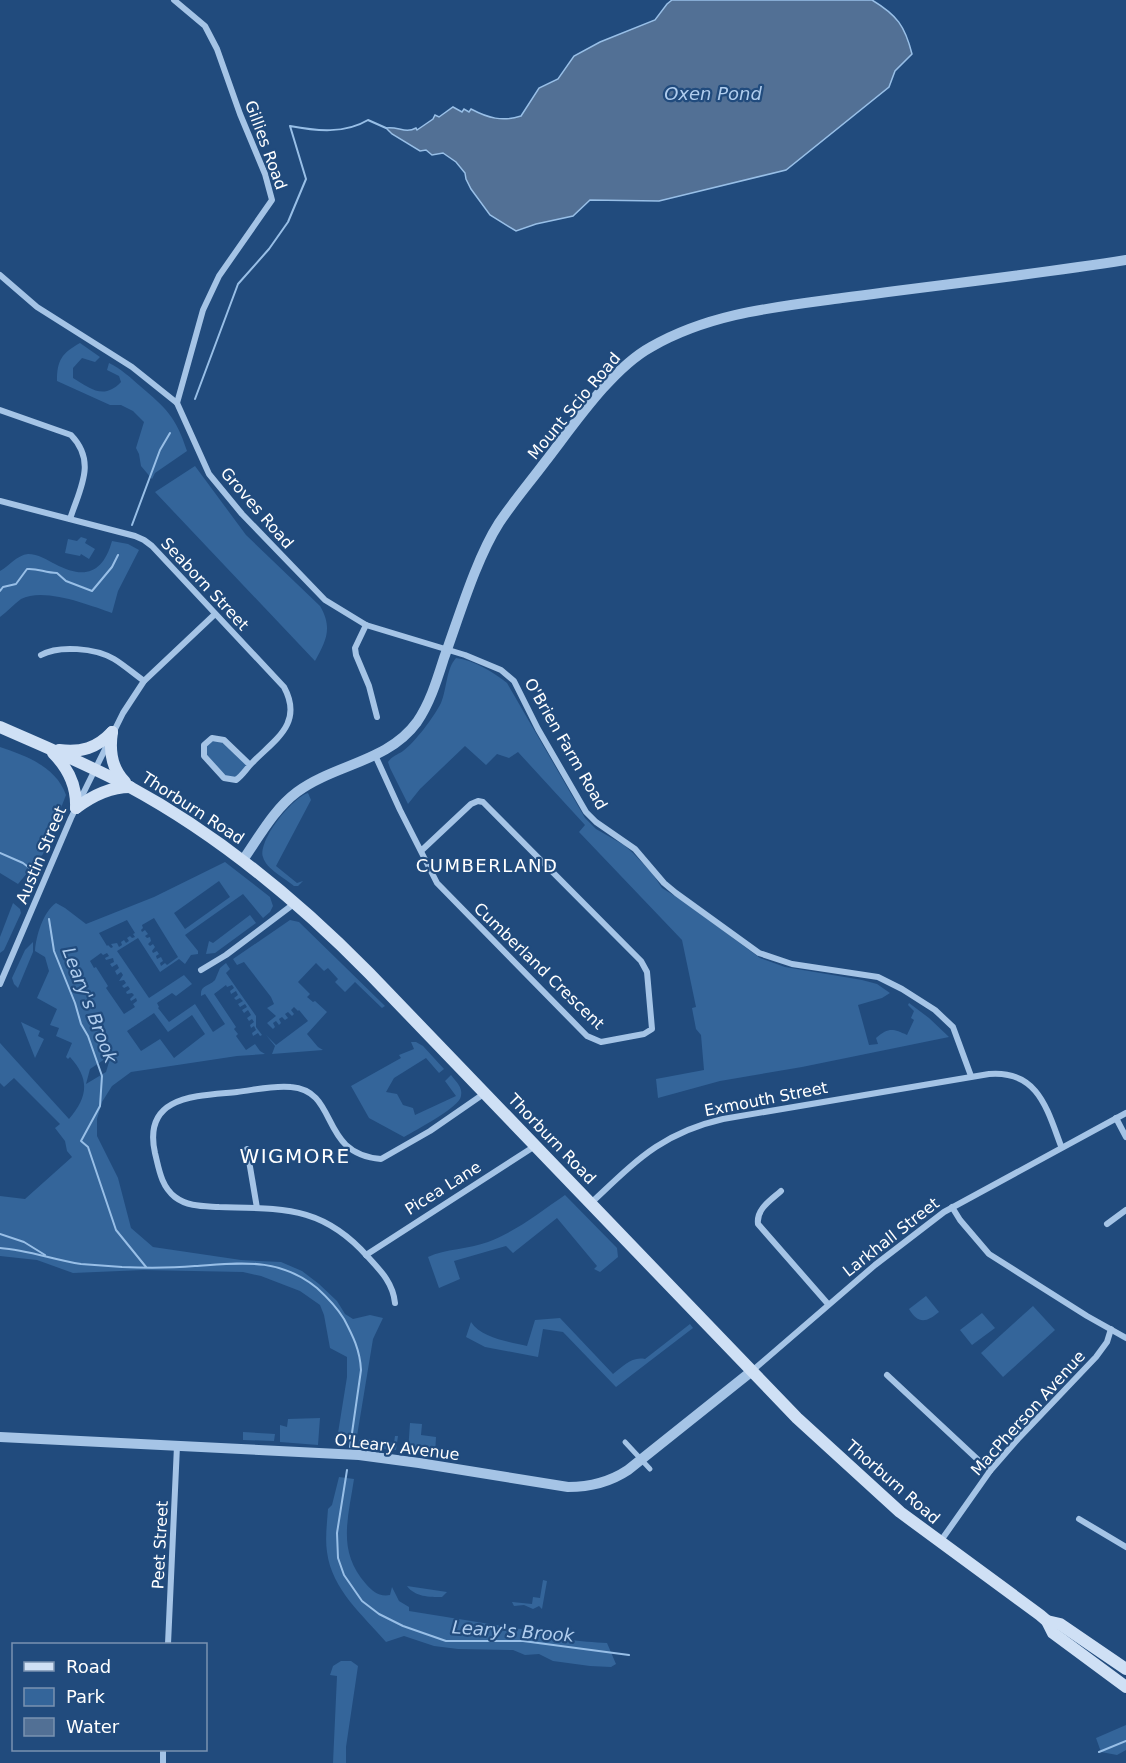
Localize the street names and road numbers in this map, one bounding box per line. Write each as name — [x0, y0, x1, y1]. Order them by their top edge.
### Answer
street label: Gillies Road — [241, 98, 291, 192]
street label: Mount Scio Road — [524, 349, 624, 463]
street label: Groves Road — [217, 464, 297, 552]
street label: Seaborn Street — [157, 534, 253, 634]
street label: O'Brien Farm Road — [521, 675, 611, 813]
street label: Thorburn Road — [137, 767, 248, 848]
street label: Austin Street — [12, 803, 70, 907]
street label: Cumberland Crescent — [470, 899, 608, 1033]
street label: Exmouth Street — [703, 1078, 829, 1120]
street label: Thorburn Road — [503, 1089, 600, 1188]
street label: Picea Lane — [402, 1157, 484, 1219]
street label: Larkhall Street — [839, 1193, 943, 1281]
street label: MacPherson Avenue — [967, 1347, 1089, 1479]
street label: O'Leary Avenue — [333, 1430, 461, 1464]
street label: Thorburn Road — [841, 1435, 944, 1528]
street label: Peet Street — [148, 1500, 172, 1590]

